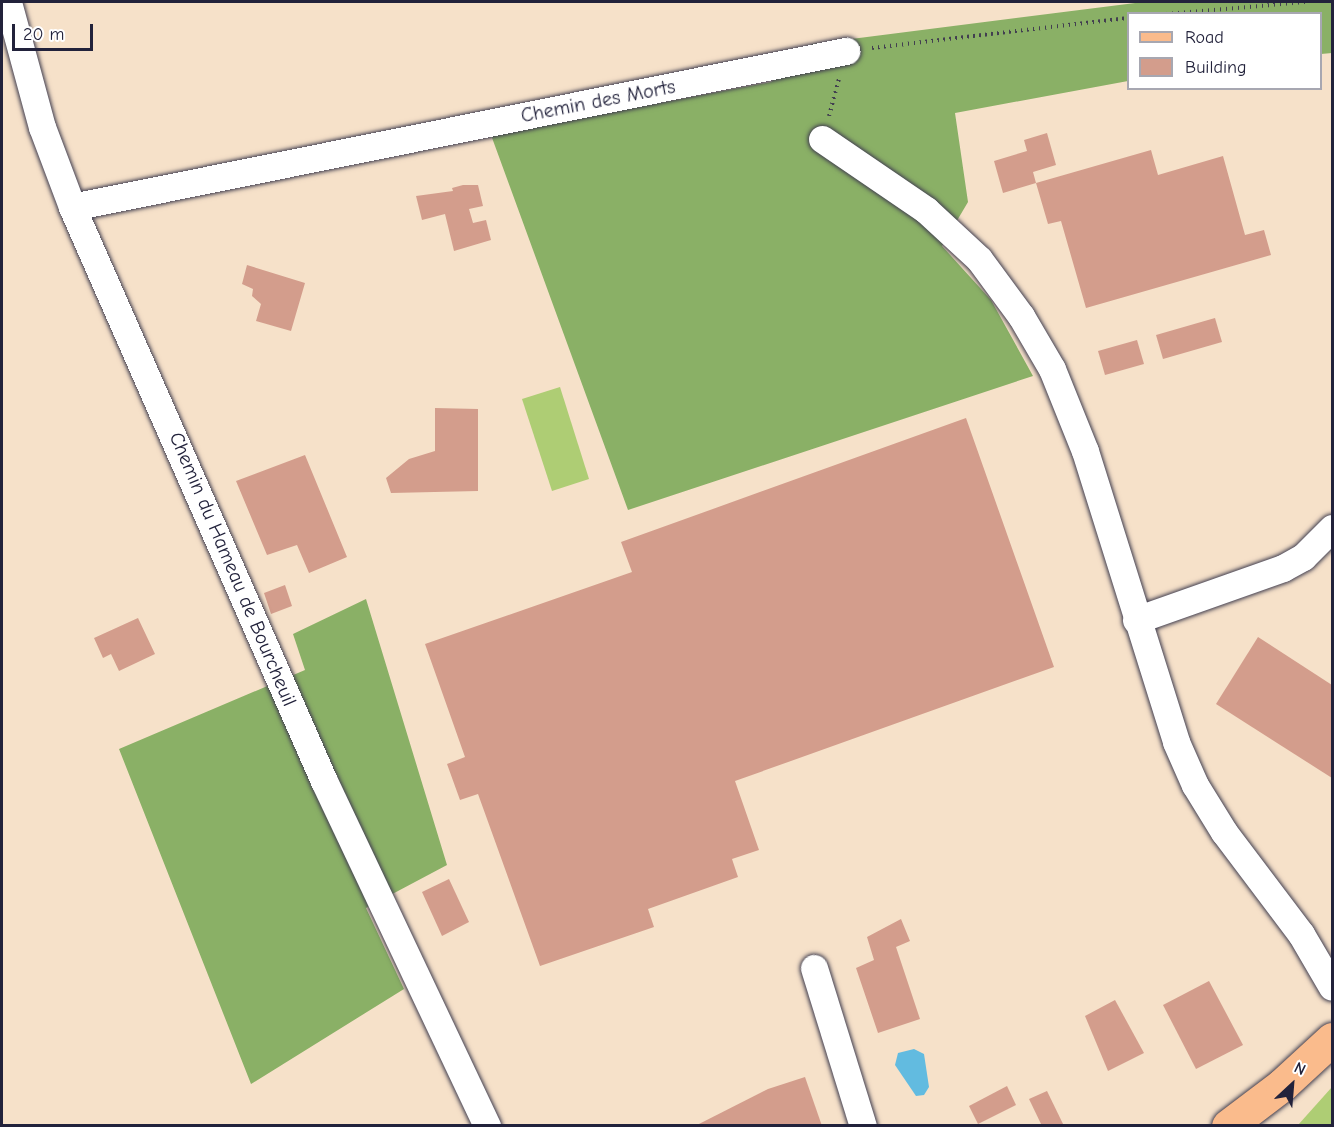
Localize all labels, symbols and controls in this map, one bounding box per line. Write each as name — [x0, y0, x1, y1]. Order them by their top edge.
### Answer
scale bar — [15, 12, 96, 50]
legend — [1127, 12, 1322, 90]
text: 20 m — [23, 24, 64, 45]
text: Road — [1185, 27, 1224, 48]
text: Building — [1185, 57, 1247, 78]
street label: Chemin des Morts — [519, 74, 677, 128]
street label: Chemin du Hameau de Bourcheuil — [164, 428, 302, 710]
north arrow — [1262, 1055, 1322, 1115]
text: N — [1291, 1058, 1309, 1079]

